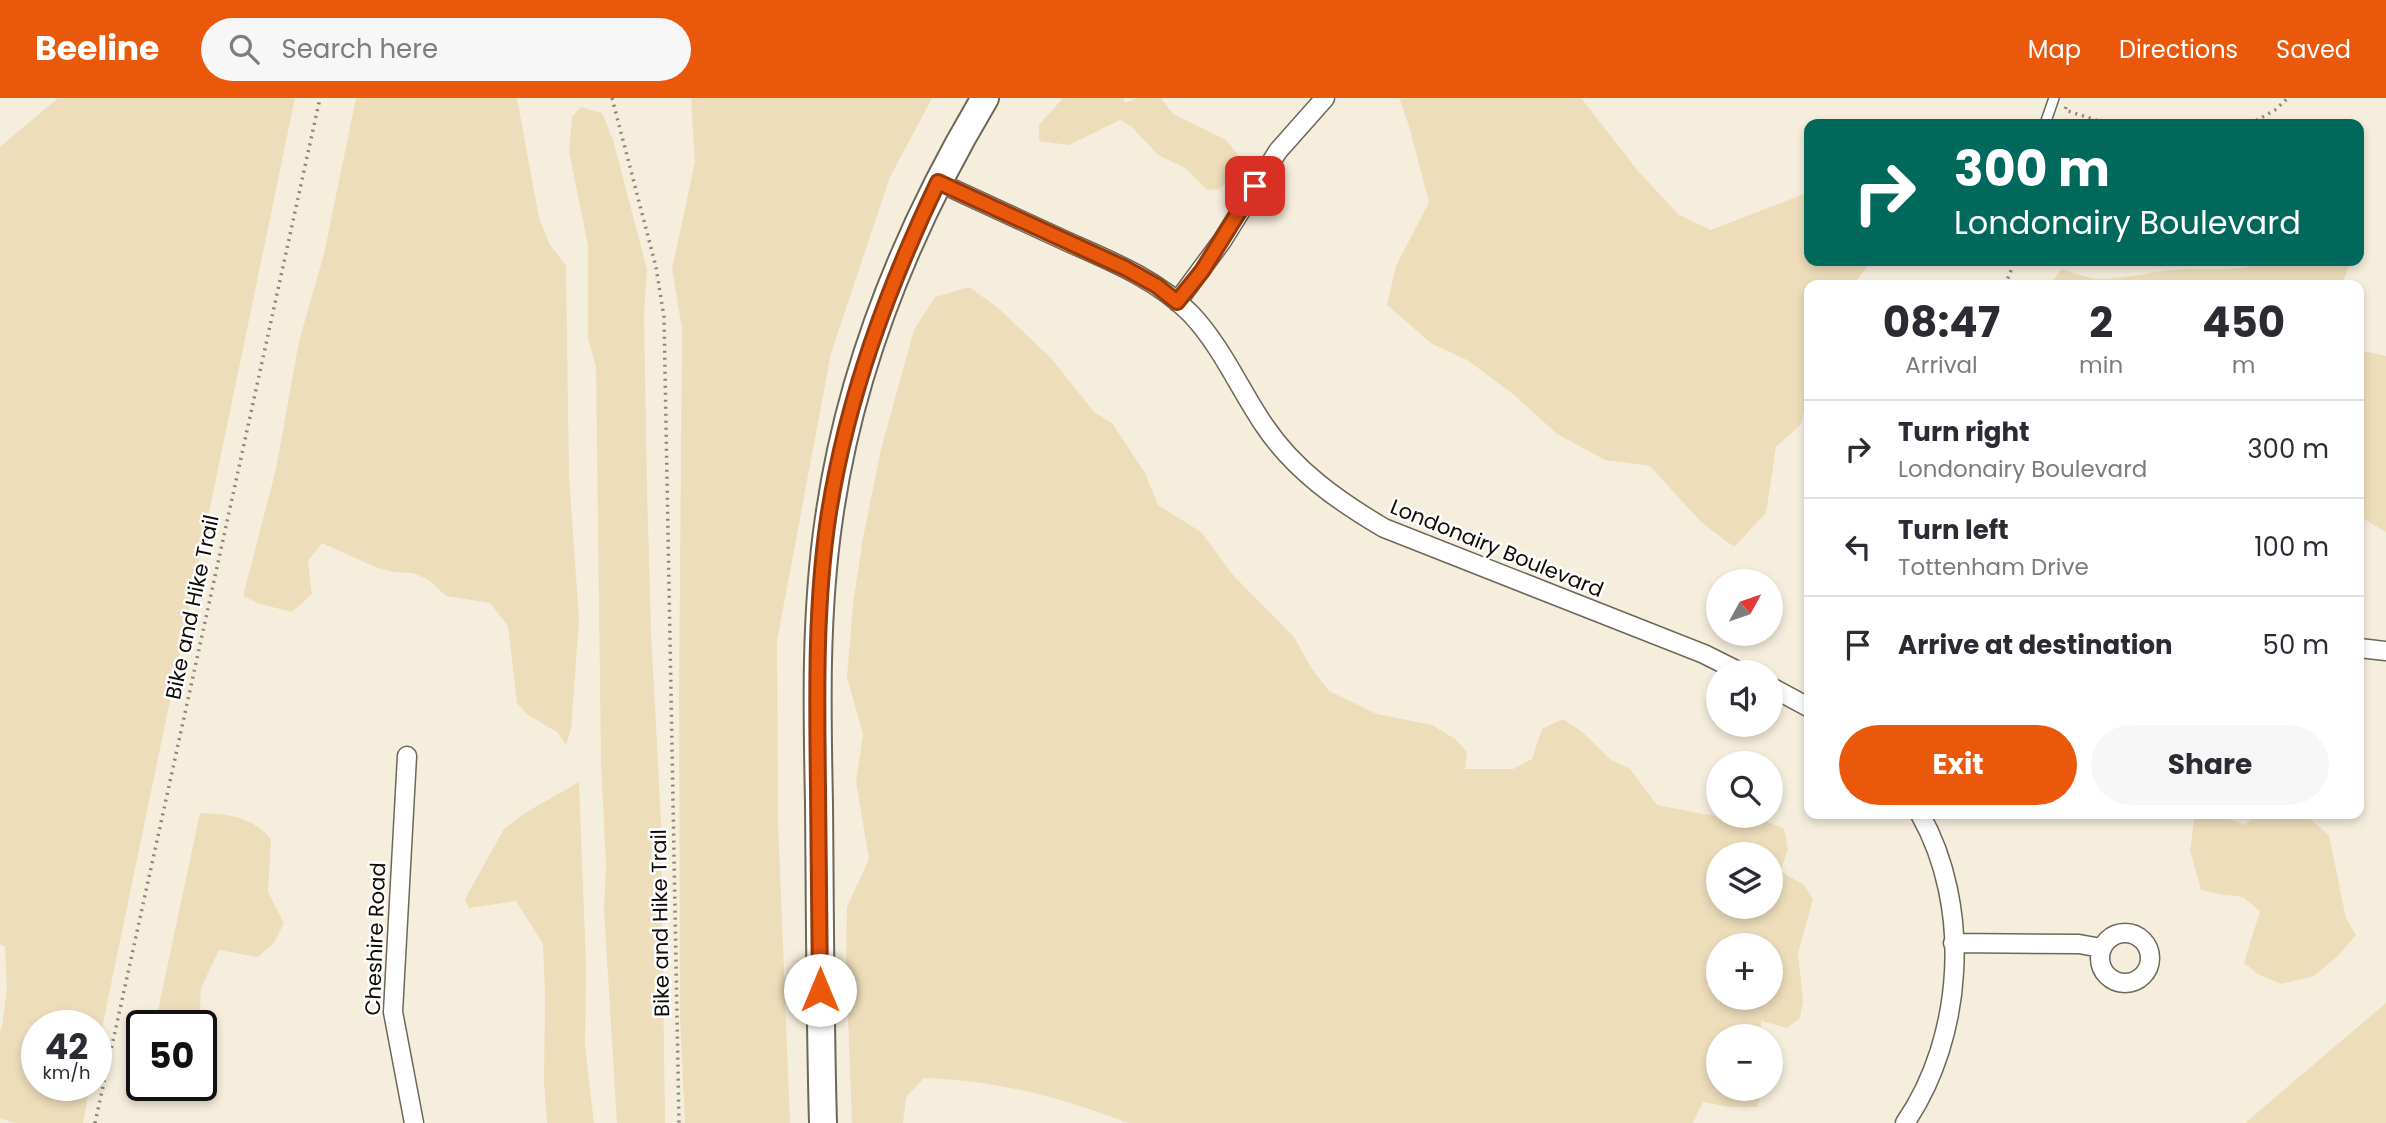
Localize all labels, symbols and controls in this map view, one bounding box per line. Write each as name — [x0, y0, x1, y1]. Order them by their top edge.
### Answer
search box — [201, 18, 691, 81]
text: Beeline — [35, 25, 159, 72]
icon: search — [225, 30, 263, 68]
text: Search here — [281, 31, 438, 67]
text: Map — [2028, 33, 2081, 66]
text: Directions — [2119, 33, 2238, 66]
text: Saved — [2276, 33, 2351, 66]
text: 300 m — [1954, 135, 2110, 203]
icon: right — [1839, 147, 1930, 238]
pin — [1225, 156, 1285, 216]
icon: arrive — [1236, 167, 1274, 205]
text: Londonairy Boulevard — [1954, 200, 2301, 245]
text: 08:47 — [1883, 293, 2000, 352]
text: 2 — [2089, 293, 2113, 352]
text: 450 — [2202, 293, 2285, 352]
text: Arrival — [1905, 349, 1978, 381]
text: min — [2079, 349, 2123, 381]
text: m — [2232, 349, 2255, 381]
text: Turn right — [1898, 414, 2030, 450]
icon: right — [1839, 430, 1877, 468]
text: 300 m — [2247, 431, 2329, 467]
text: Londonairy Boulevard — [1898, 453, 2147, 485]
street label: Londonairy Boulevard — [1386, 492, 1608, 604]
street label: Bike and Hike Trail — [158, 512, 226, 702]
text: Turn left — [1898, 512, 2009, 548]
icon: left — [1839, 528, 1877, 566]
text: 100 m — [2254, 529, 2329, 565]
text: Tottenham Drive — [1898, 551, 2089, 583]
north arrow — [1706, 569, 1783, 646]
map controls — [1706, 569, 1783, 1101]
icon: arrive — [1839, 626, 1877, 664]
text: Arrive at destination — [1898, 627, 2173, 663]
text: 50 m — [2263, 627, 2329, 663]
button: sound — [1706, 660, 1783, 737]
button: Exit — [1839, 725, 2077, 805]
button: Share — [2091, 725, 2329, 805]
button: search — [1706, 751, 1783, 828]
street label: Bike and Hike Trail — [644, 829, 676, 1017]
button: layers — [1706, 842, 1783, 919]
street label: Cheshire Road — [358, 862, 392, 1016]
button: + — [1706, 933, 1783, 1010]
position arrow — [783, 953, 857, 1027]
speed limit sign: 50 — [126, 1010, 217, 1101]
text: 42 — [45, 1022, 88, 1071]
button: − — [1706, 1024, 1783, 1101]
text: km/h — [43, 1060, 90, 1085]

